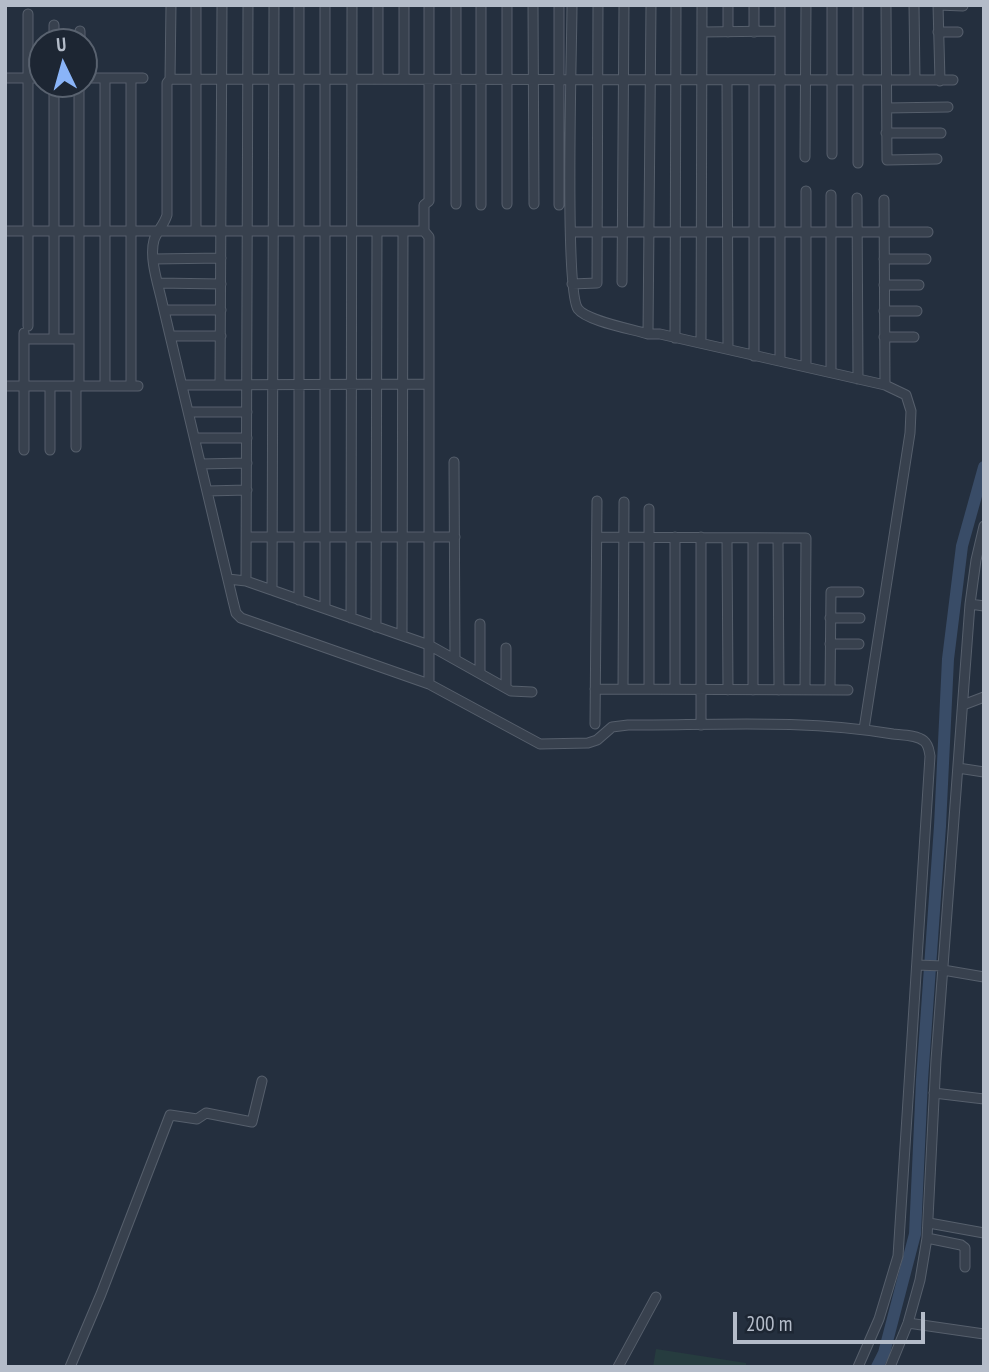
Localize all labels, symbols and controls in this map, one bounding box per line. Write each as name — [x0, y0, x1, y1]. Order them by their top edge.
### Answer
north arrow — [28, 28, 98, 98]
text: U — [55, 32, 67, 56]
scale bar — [737, 1298, 930, 1342]
text: 200 m — [746, 1310, 792, 1337]

